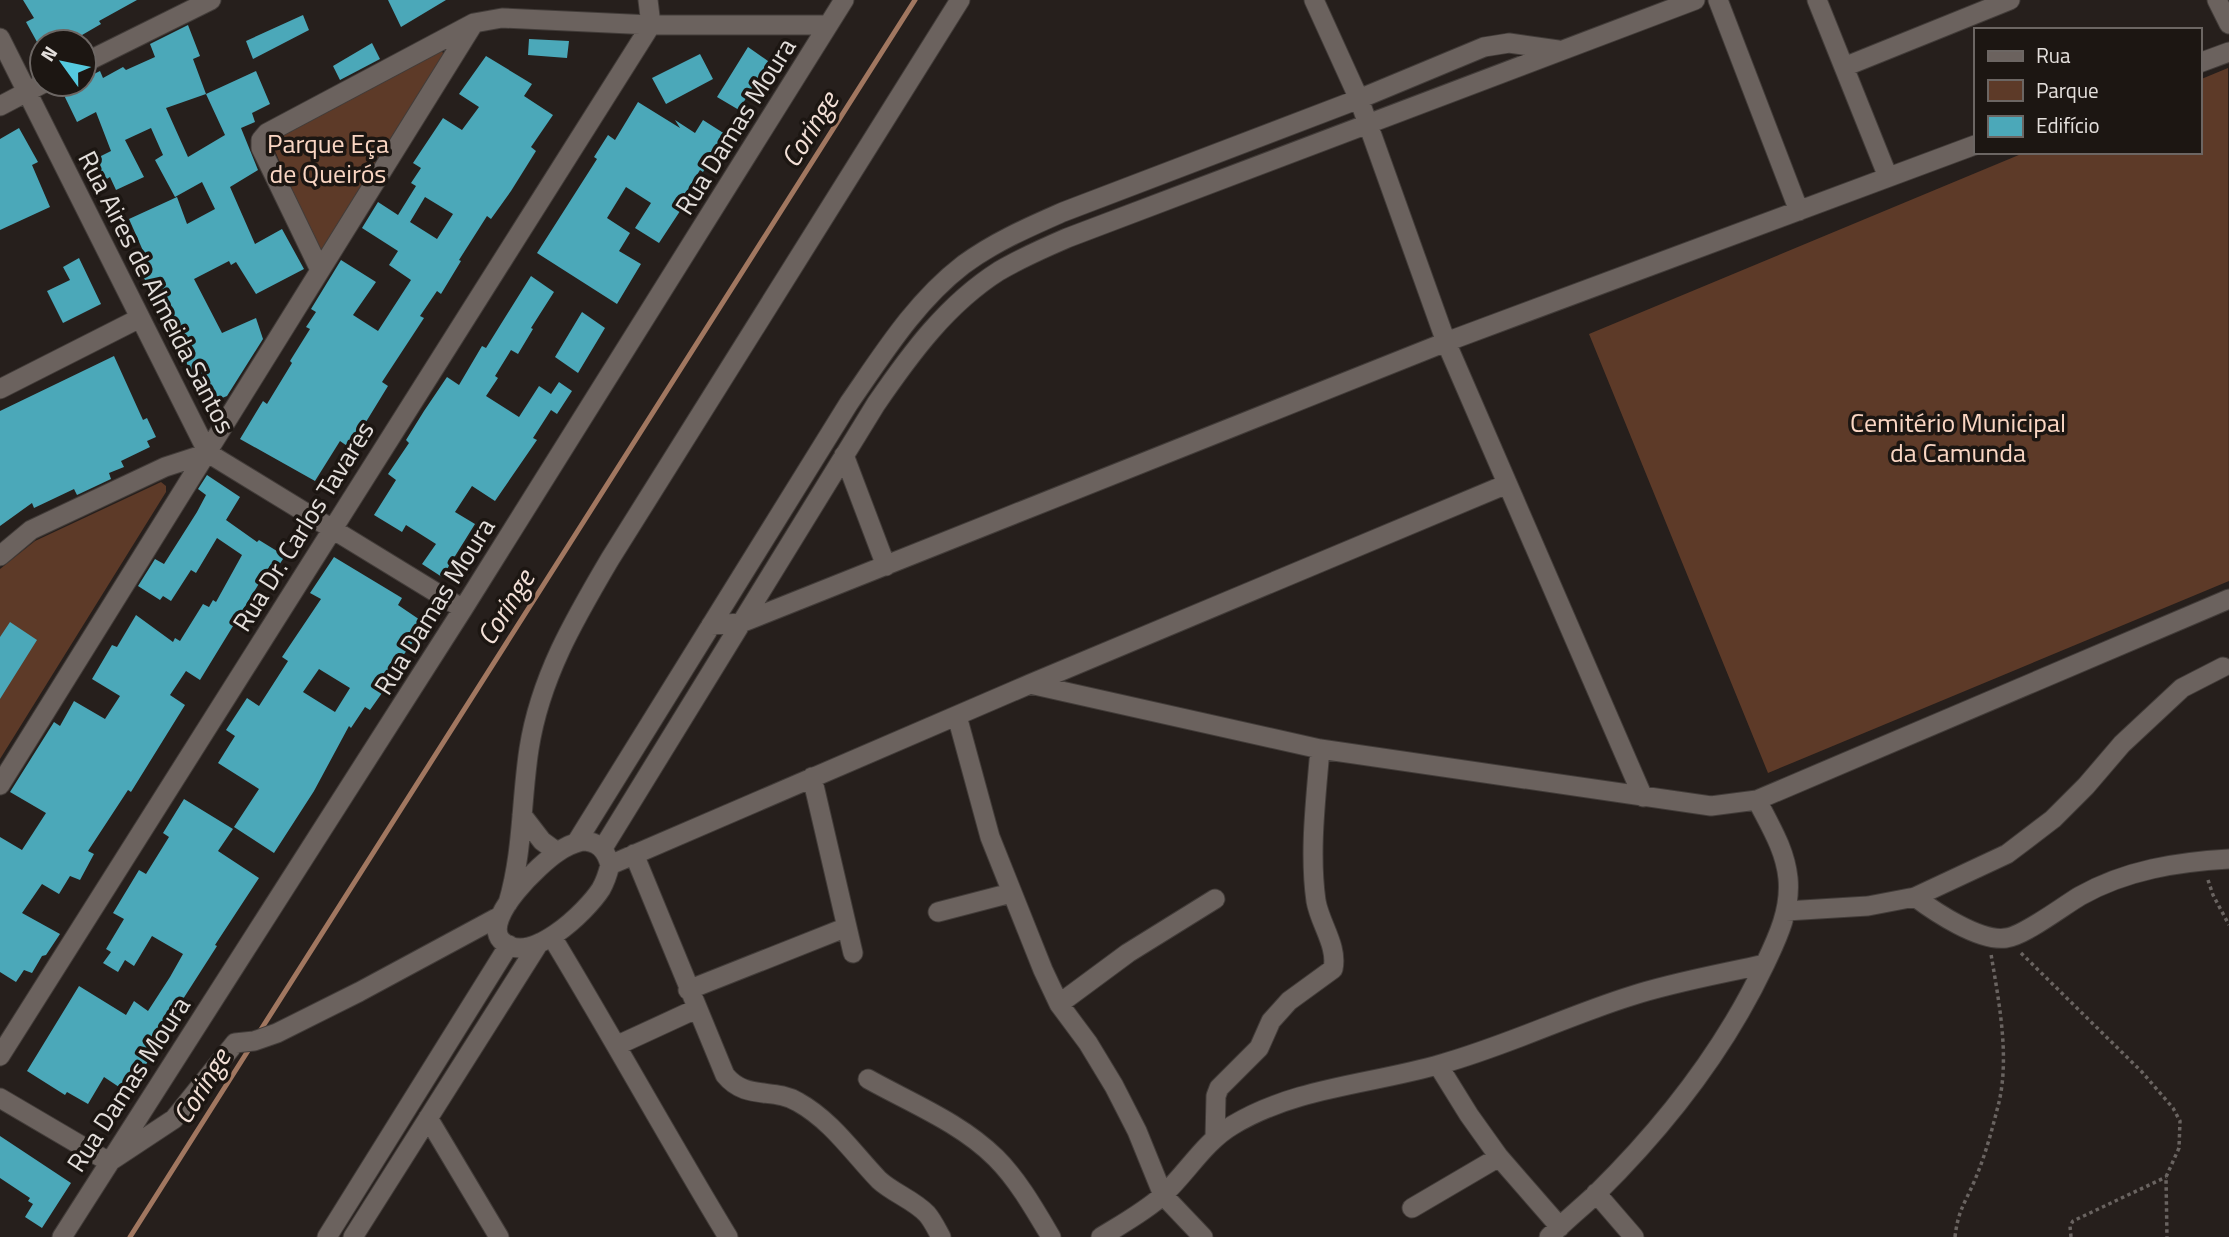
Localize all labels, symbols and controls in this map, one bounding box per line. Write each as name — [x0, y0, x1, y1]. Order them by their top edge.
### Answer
north arrow — [28, 28, 98, 98]
legend — [1974, 28, 2201, 154]
street label: Rua Damas Moura — [665, 30, 805, 222]
text: Rua — [2036, 39, 2071, 71]
text: N — [33, 40, 64, 67]
text: Parque — [2036, 74, 2099, 106]
water label: Coringe — [769, 81, 850, 175]
text: Edifício — [2036, 109, 2100, 141]
park label: Parque Eça de Queirós — [267, 124, 389, 193]
street label: Rua Aires de Almeida Santos — [69, 144, 245, 440]
park label: Cemitério Municipal da Camunda — [1850, 403, 2066, 472]
street label: Rua Dr. Carlos Tavares — [222, 413, 384, 639]
street label: Rua Damas Moura — [364, 510, 504, 702]
water label: Coringe — [465, 559, 546, 653]
street label: Rua Damas Moura — [57, 989, 199, 1179]
water label: Coringe — [161, 1038, 242, 1132]

